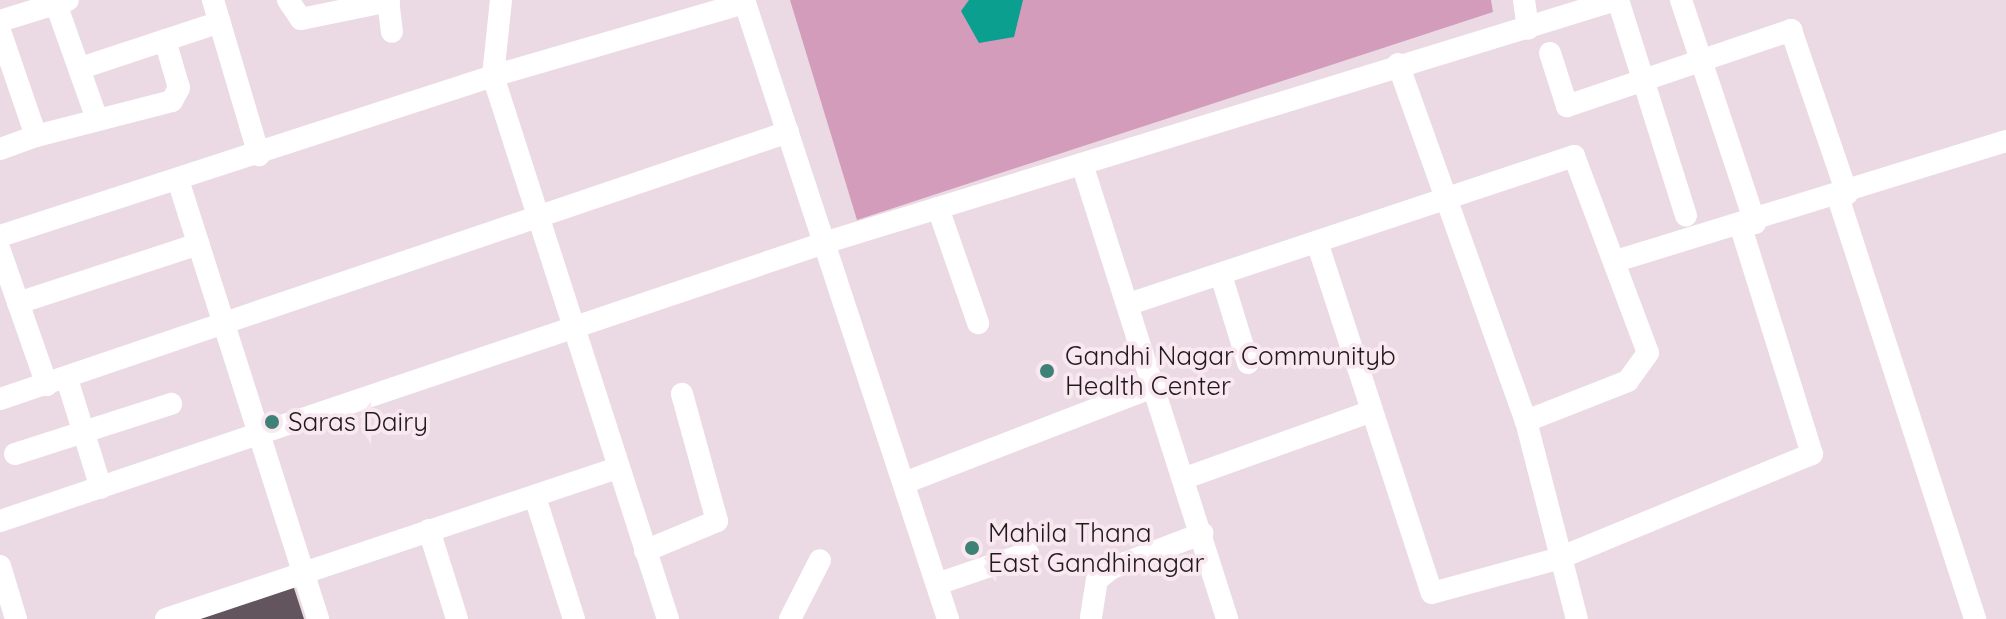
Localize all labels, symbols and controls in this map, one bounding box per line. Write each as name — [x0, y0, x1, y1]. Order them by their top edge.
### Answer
place label: Gandhi Nagar Communityb Health Center — [1065, 340, 1396, 402]
marker: Gandhi Nagar Communityb Health Center — [1036, 360, 1058, 382]
place label: Saras Dairy — [288, 406, 428, 438]
marker: Saras Dairy — [263, 413, 281, 431]
place label: Mahila Thana East Gandhinagar — [988, 517, 1205, 578]
marker: Mahila Thana East Gandhinagar — [963, 539, 981, 557]

